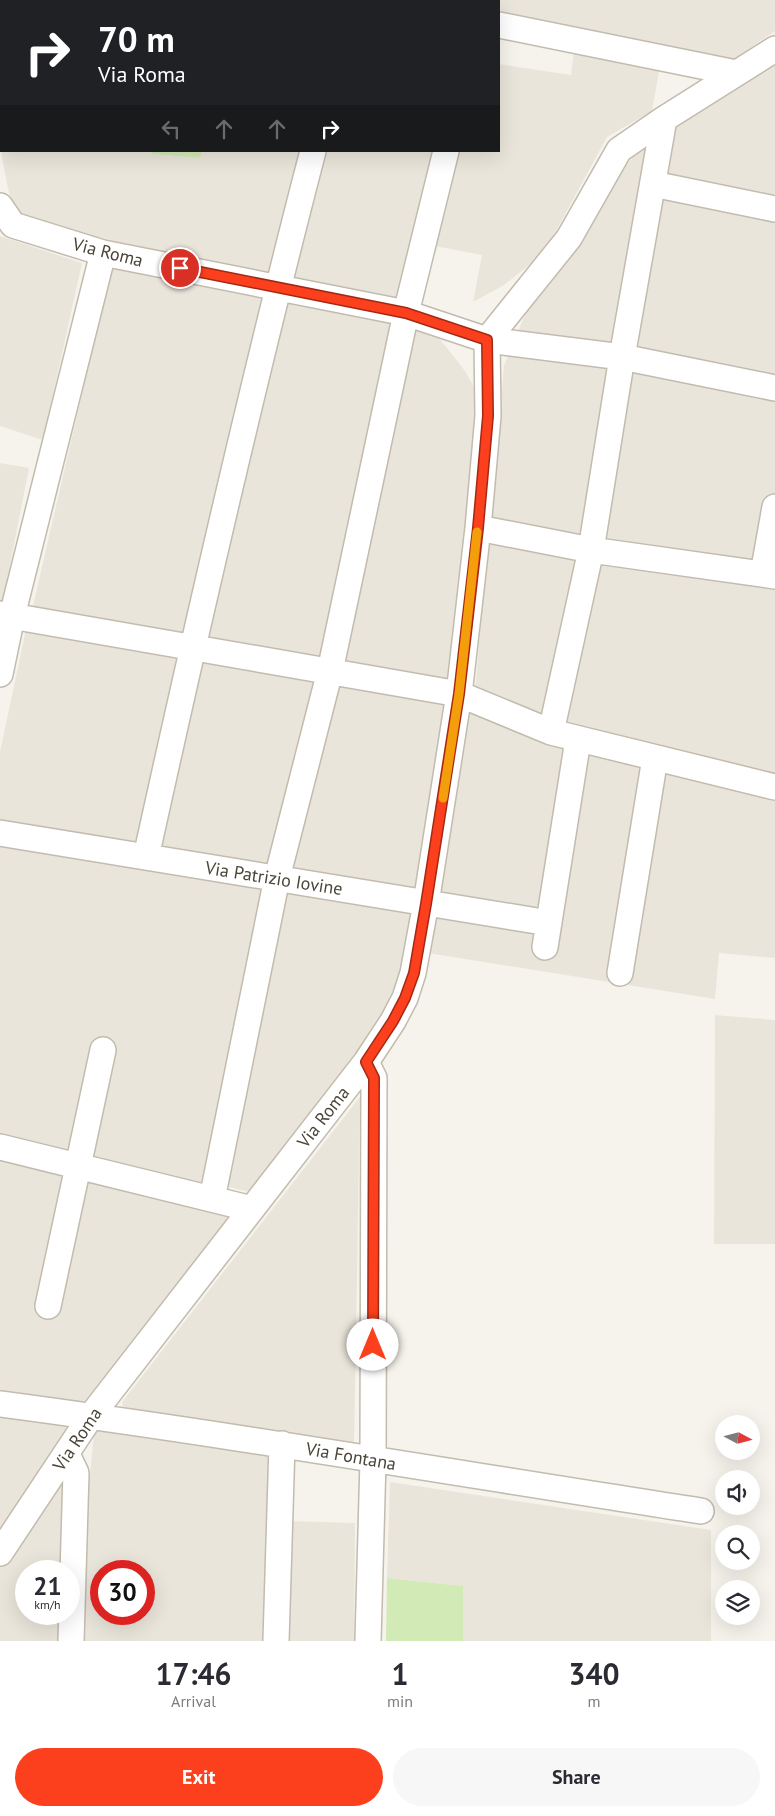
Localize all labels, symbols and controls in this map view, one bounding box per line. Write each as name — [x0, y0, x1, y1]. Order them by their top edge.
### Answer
text: 70 m — [98, 16, 175, 62]
icon: right — [15, 20, 80, 85]
text: Via Roma — [98, 60, 186, 88]
icon: left — [157, 115, 185, 143]
icon: ahead — [210, 115, 238, 143]
icon: ahead — [263, 115, 291, 143]
icon: right — [316, 115, 344, 143]
street label: Via Roma — [69, 232, 146, 272]
pin — [159, 247, 201, 289]
icon: arrive — [166, 254, 194, 282]
street label: Via Patrizio Iovine — [203, 856, 344, 900]
street label: Via Roma — [291, 1082, 354, 1153]
position arrow — [346, 1318, 398, 1370]
street label: Via Roma — [47, 1403, 107, 1476]
north arrow — [715, 1415, 760, 1460]
map controls — [715, 1415, 760, 1625]
street label: Via Fontana — [303, 1437, 398, 1475]
button: sound — [715, 1470, 760, 1515]
button: search — [715, 1525, 760, 1570]
speed limit sign: 30 — [90, 1560, 155, 1625]
text: 21 — [33, 1570, 62, 1602]
button: layers — [715, 1580, 760, 1625]
text: km/h — [34, 1597, 61, 1612]
text: 17:46 — [155, 1654, 232, 1693]
text: 1 — [392, 1654, 409, 1693]
text: 340 — [568, 1654, 620, 1693]
text: Arrival — [171, 1691, 216, 1711]
text: min — [387, 1691, 413, 1711]
text: m — [588, 1691, 601, 1711]
button: Exit — [15, 1748, 383, 1806]
button: Share — [393, 1748, 760, 1806]

